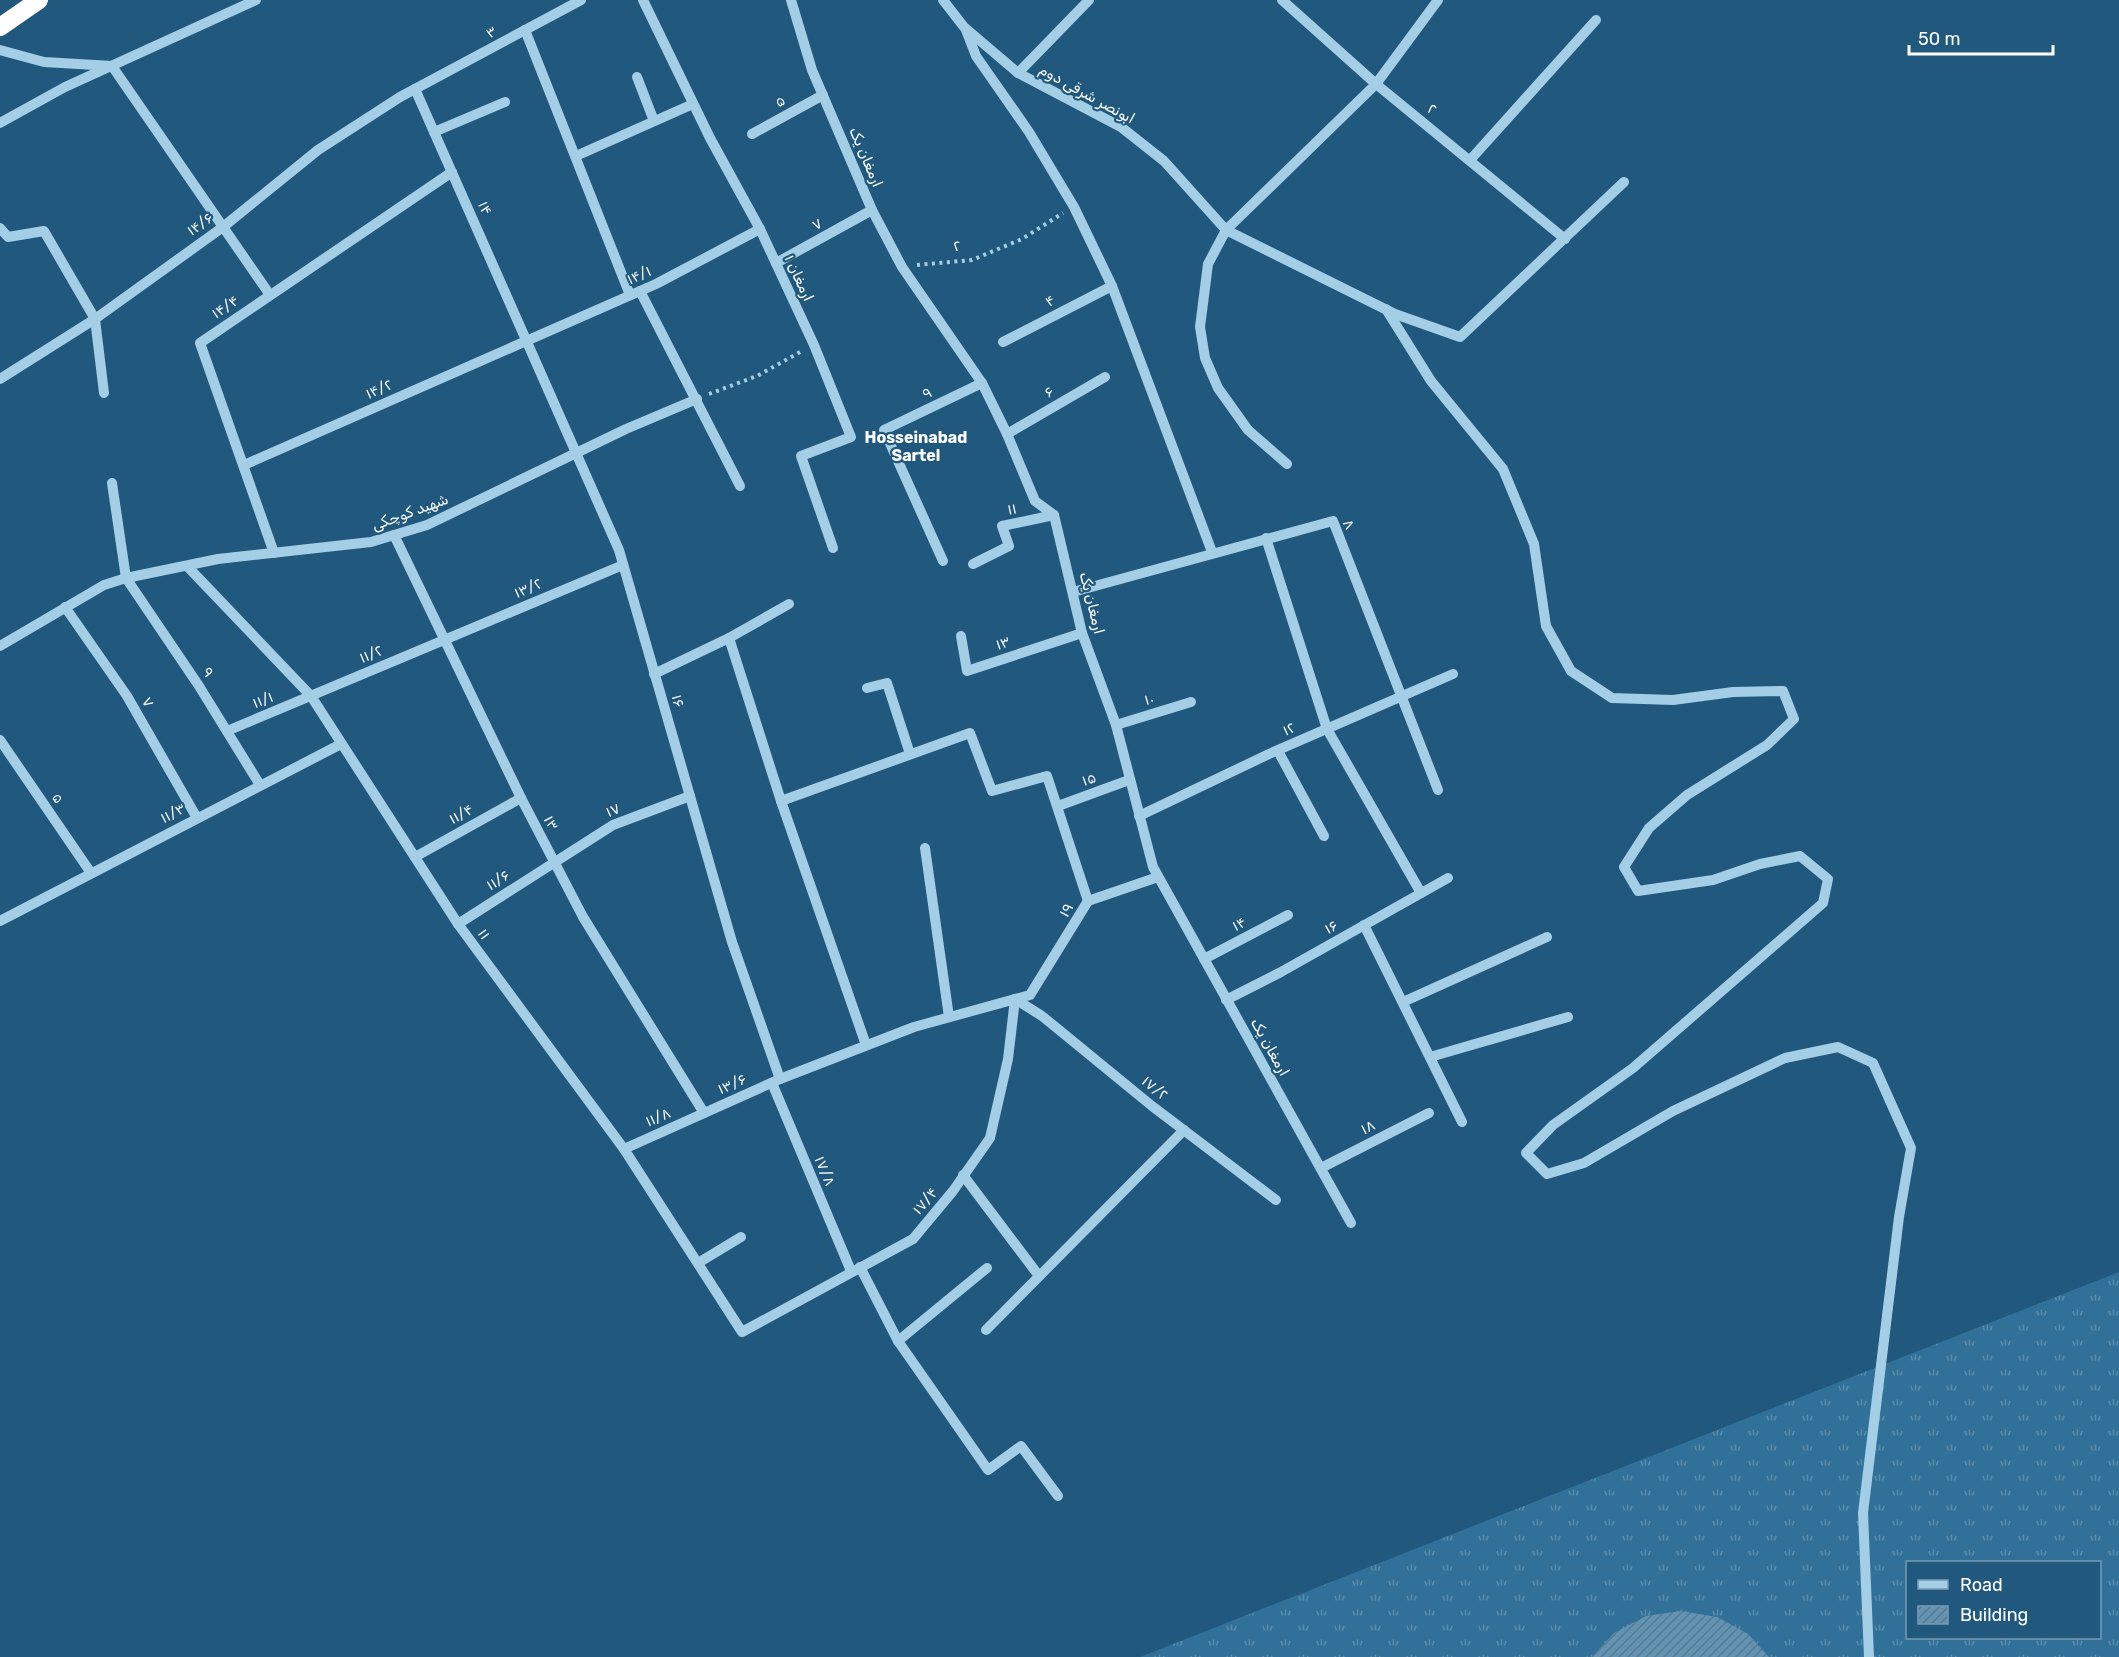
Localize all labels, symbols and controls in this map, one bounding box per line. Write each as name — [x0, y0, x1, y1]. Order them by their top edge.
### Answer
scale bar — [1909, 18, 2053, 56]
street label: ۳ — [482, 22, 500, 42]
text: 50 m — [1918, 28, 1961, 50]
street label: ابونصر شرقی دوم — [1036, 60, 1138, 129]
street label: ۵ — [772, 91, 788, 111]
street label: ۲ — [1423, 100, 1441, 118]
street label: ارمغان یک — [845, 124, 887, 190]
street label: ۱۴ — [474, 198, 496, 218]
street label: ۱۴/۶ — [183, 208, 217, 240]
street label: ۷ — [808, 214, 826, 234]
street label: ۲ — [953, 237, 961, 255]
street label: ارمغان ۱ — [780, 252, 818, 304]
street label: ۱۴/۱ — [624, 262, 654, 288]
street label: ۴ — [1042, 291, 1058, 311]
street label: ۱۴/۴ — [208, 292, 242, 322]
street label: ۱۴/۲ — [363, 375, 395, 403]
street label: ۶ — [1041, 382, 1057, 402]
street label: ۹ — [919, 383, 935, 403]
district label: Hosseinabad Sartel — [865, 428, 967, 465]
street label: شهید کوچکی — [369, 490, 451, 534]
street label: ۱۱ — [1006, 499, 1018, 519]
street label: ۸ — [1339, 515, 1359, 533]
street label: ارمغان یک — [1076, 570, 1108, 636]
street label: ۱۳/۲ — [511, 574, 545, 602]
street label: ۱۳ — [993, 632, 1013, 654]
street label: ۱۱/۲ — [357, 641, 385, 667]
street label: ۹ — [198, 663, 218, 681]
street label: ۱۱/۱ — [250, 688, 276, 712]
street label: ۱۰ — [1142, 689, 1156, 709]
street label: ۱۶ — [668, 692, 688, 710]
street label: ۷ — [138, 693, 158, 711]
street label: ۱۲ — [1280, 718, 1298, 740]
street label: ۱۵ — [1079, 768, 1099, 790]
street label: ۵ — [48, 789, 68, 807]
street label: ۱۱/۳ — [157, 799, 189, 827]
street label: ۱۷ — [603, 799, 623, 821]
street label: ۱۱/۴ — [446, 800, 476, 828]
street label: ۱۳ — [540, 812, 562, 834]
street label: ۱۱/۶ — [483, 866, 513, 894]
street label: ۱۹ — [1055, 900, 1077, 920]
street label: ۱۴ — [1229, 913, 1249, 935]
street label: ۱۶ — [1321, 916, 1341, 938]
street label: ۱۱ — [474, 925, 494, 943]
street label: ارمغان یک — [1247, 1015, 1293, 1079]
street label: ۱۳/۶ — [715, 1070, 749, 1098]
street label: ۱۷/۲ — [1138, 1072, 1172, 1104]
street label: ۱۱/۸ — [642, 1103, 674, 1131]
street label: ۱۸ — [1358, 1116, 1378, 1138]
street label: ۱۷/۸ — [811, 1153, 839, 1189]
street label: ۱۷/۴ — [909, 1184, 941, 1218]
legend — [1906, 1561, 2101, 1639]
text: Road — [1960, 1574, 2003, 1596]
text: Building — [1960, 1604, 2028, 1626]

